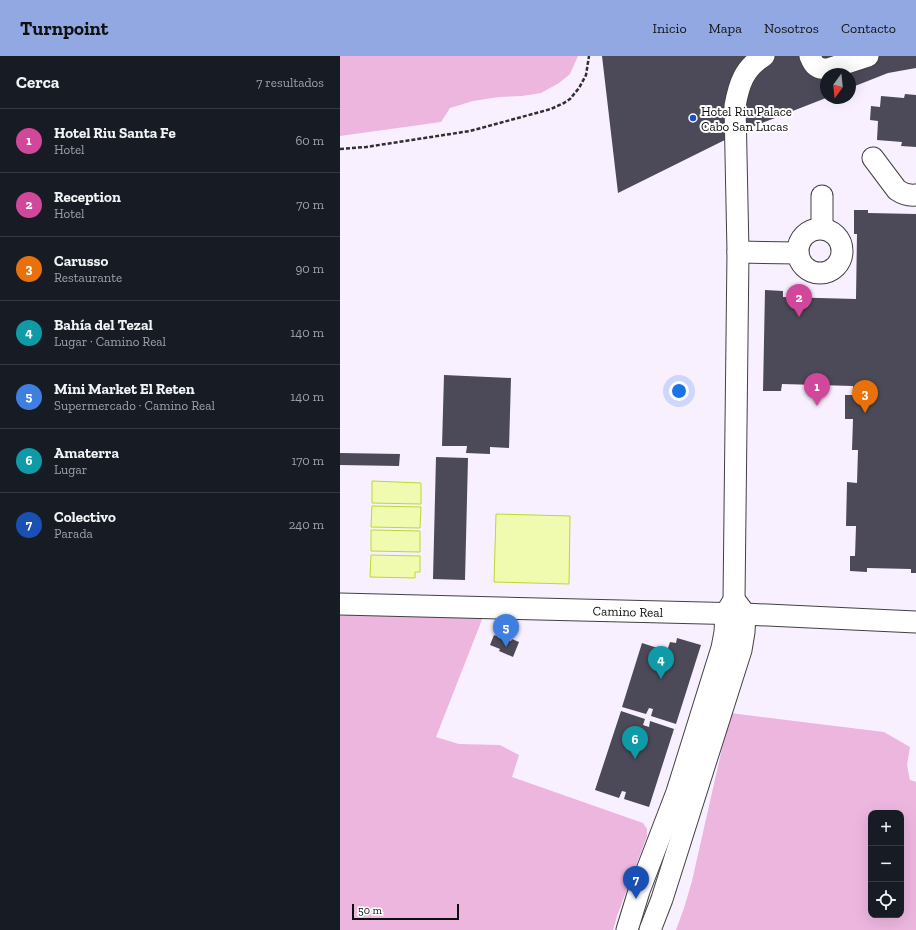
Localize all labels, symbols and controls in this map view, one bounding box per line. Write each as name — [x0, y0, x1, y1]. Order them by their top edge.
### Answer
text: Turnpoint — [20, 17, 108, 40]
text: Inicio — [653, 20, 687, 37]
text: Mapa — [709, 20, 742, 37]
text: Nosotros — [764, 20, 819, 37]
text: Contacto — [841, 20, 896, 37]
north arrow — [820, 68, 856, 104]
text: Cerca — [16, 72, 59, 92]
text: 7 resultados — [256, 75, 324, 90]
place label: Hotel Riu Palace Cabo San Lucas — [701, 104, 792, 134]
marker: Hotel Riu Palace Cabo San Lucas — [688, 113, 698, 123]
text: Hotel Riu Santa Fe — [54, 124, 176, 142]
text: 1 — [26, 133, 32, 148]
text: 60 m — [295, 133, 324, 148]
text: Hotel — [54, 142, 85, 157]
text: Reception — [54, 188, 121, 206]
text: 2 — [26, 197, 32, 212]
text: 70 m — [296, 197, 324, 212]
text: Hotel — [54, 206, 85, 221]
text: Carusso — [54, 252, 108, 270]
text: 3 — [26, 261, 32, 276]
text: 90 m — [295, 261, 324, 276]
text: Restaurante — [54, 270, 122, 285]
pin: 2 — [786, 284, 812, 317]
text: Bahía del Tezal — [54, 316, 153, 334]
text: 4 — [25, 325, 33, 340]
text: 140 m — [290, 325, 324, 340]
text: Lugar · Camino Real — [54, 334, 166, 349]
pin: 1 — [804, 373, 830, 406]
text: Mini Market El Reten — [54, 380, 195, 398]
pin: 3 — [852, 380, 878, 413]
your location — [669, 381, 689, 401]
text: 5 — [26, 389, 32, 404]
text: 140 m — [290, 389, 324, 404]
text: Supermercado · Camino Real — [54, 398, 215, 413]
text: Amaterra — [54, 444, 119, 462]
text: 6 — [26, 453, 32, 468]
text: 170 m — [291, 453, 324, 468]
text: Lugar — [54, 462, 87, 477]
text: Colectivo — [54, 508, 116, 526]
text: 7 — [26, 517, 32, 532]
text: 240 m — [289, 517, 324, 532]
text: Parada — [54, 526, 93, 541]
street label: Camino Real — [593, 603, 664, 620]
pin: 5 — [493, 614, 519, 647]
pin: 4 — [648, 646, 674, 679]
pin: 6 — [622, 726, 648, 759]
map controls — [868, 810, 904, 918]
button: + — [868, 810, 904, 846]
button: − — [868, 846, 904, 882]
pin: 7 — [623, 866, 649, 899]
button: locate — [868, 882, 904, 918]
scale bar — [352, 902, 459, 921]
text: 50 m — [358, 904, 382, 917]

